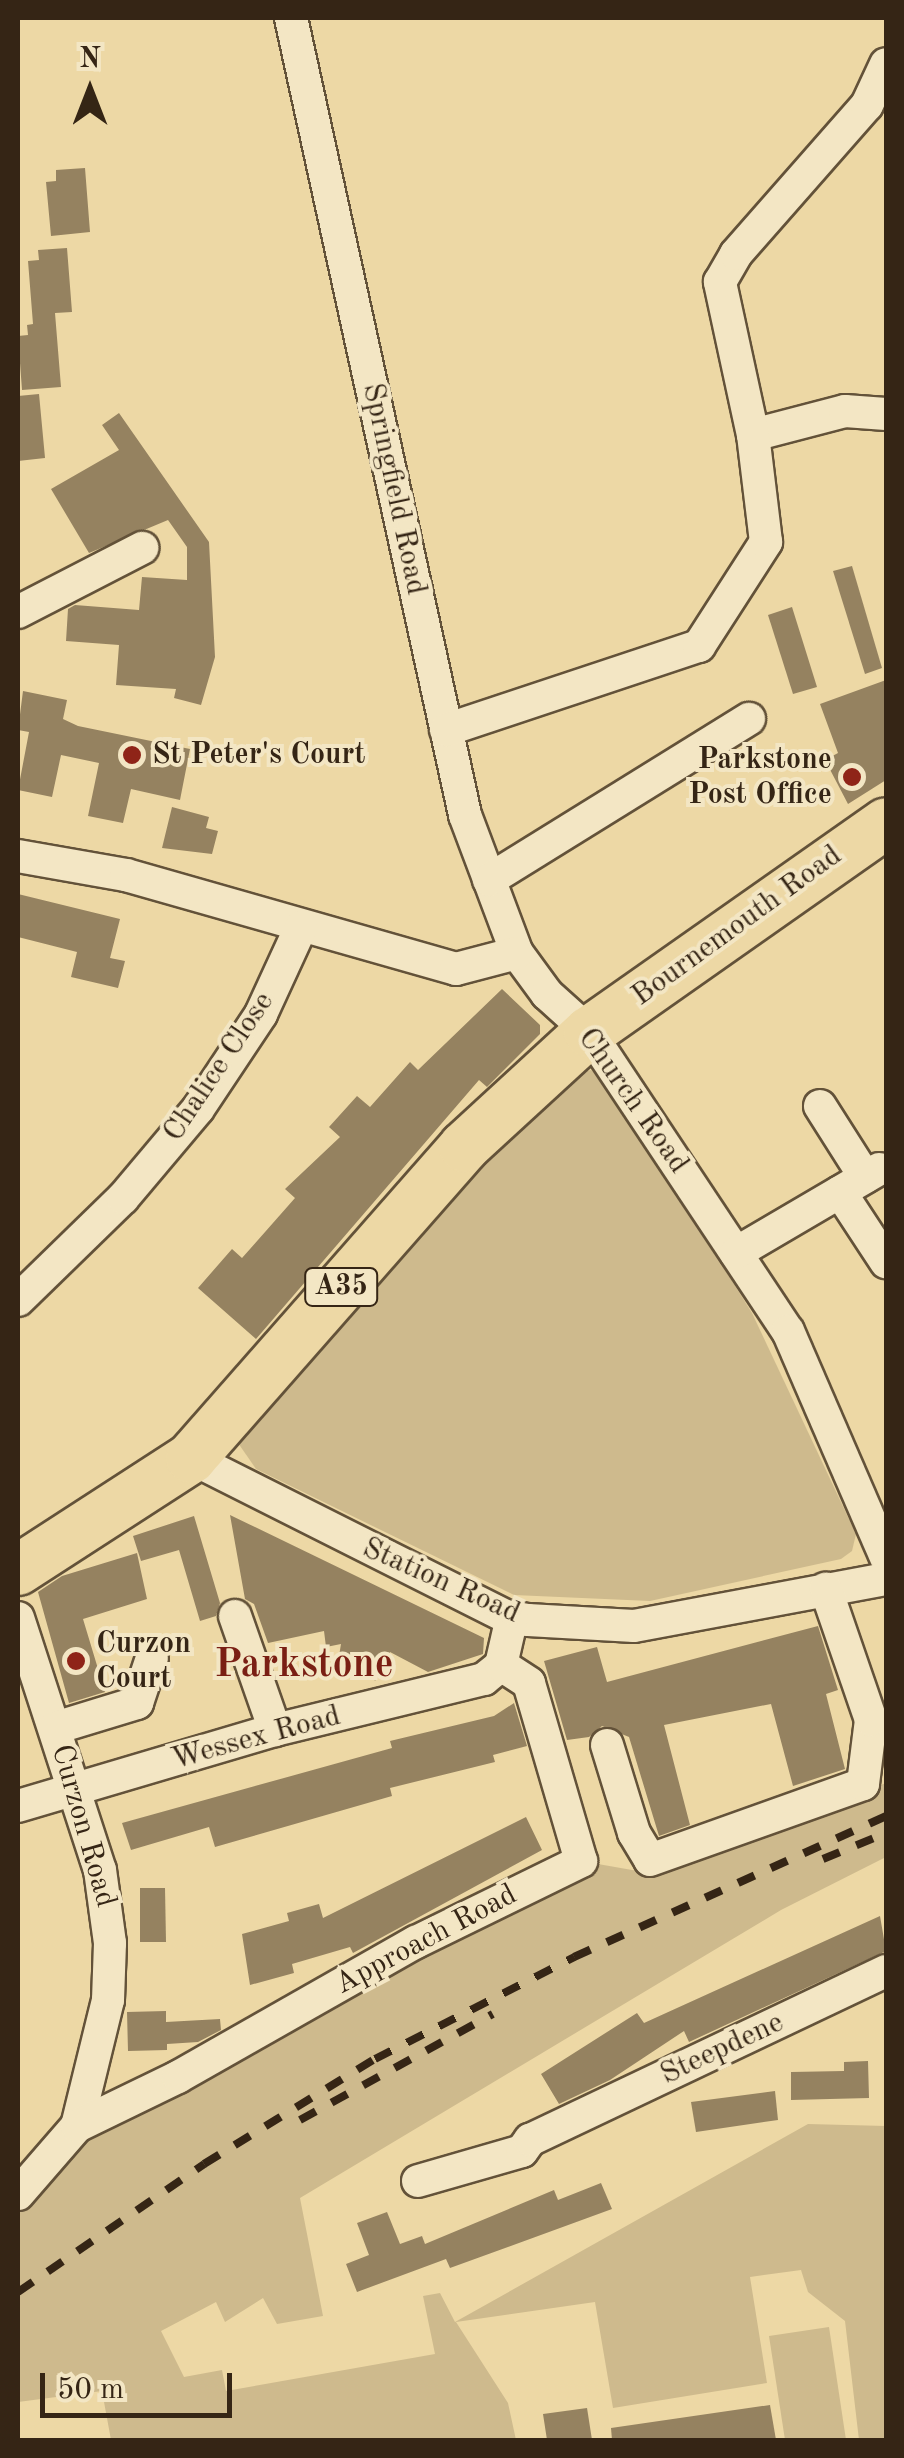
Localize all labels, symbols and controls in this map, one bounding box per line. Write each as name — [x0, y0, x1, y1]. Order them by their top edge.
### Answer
north arrow — [40, 40, 140, 140]
text: N — [79, 46, 101, 74]
street label: Springfield Road — [354, 380, 434, 598]
place label: St Peter's Court — [152, 737, 366, 773]
place label: Parkstone Post Office — [688, 742, 832, 812]
marker: St Peter's Court — [121, 744, 143, 766]
marker: Parkstone Post Office — [841, 766, 863, 788]
street label: Bournemouth Road — [625, 838, 849, 1014]
street label: Chalice Close — [156, 985, 282, 1149]
street label: Church Road — [570, 1021, 696, 1181]
road number: A35 — [304, 1264, 378, 1310]
street label: Station Road — [357, 1530, 525, 1632]
place label: Curzon Court — [96, 1626, 191, 1696]
district label: Parkstone — [214, 1642, 394, 1690]
marker: Curzon Court — [65, 1650, 87, 1672]
street label: Wessex Road — [167, 1698, 345, 1778]
street label: Curzon Road — [43, 1740, 123, 1912]
street label: Approach Road — [329, 1877, 523, 2003]
street label: Steepdene — [655, 2005, 789, 2093]
scale bar — [45, 2353, 238, 2415]
text: 50 m — [57, 2375, 124, 2405]

